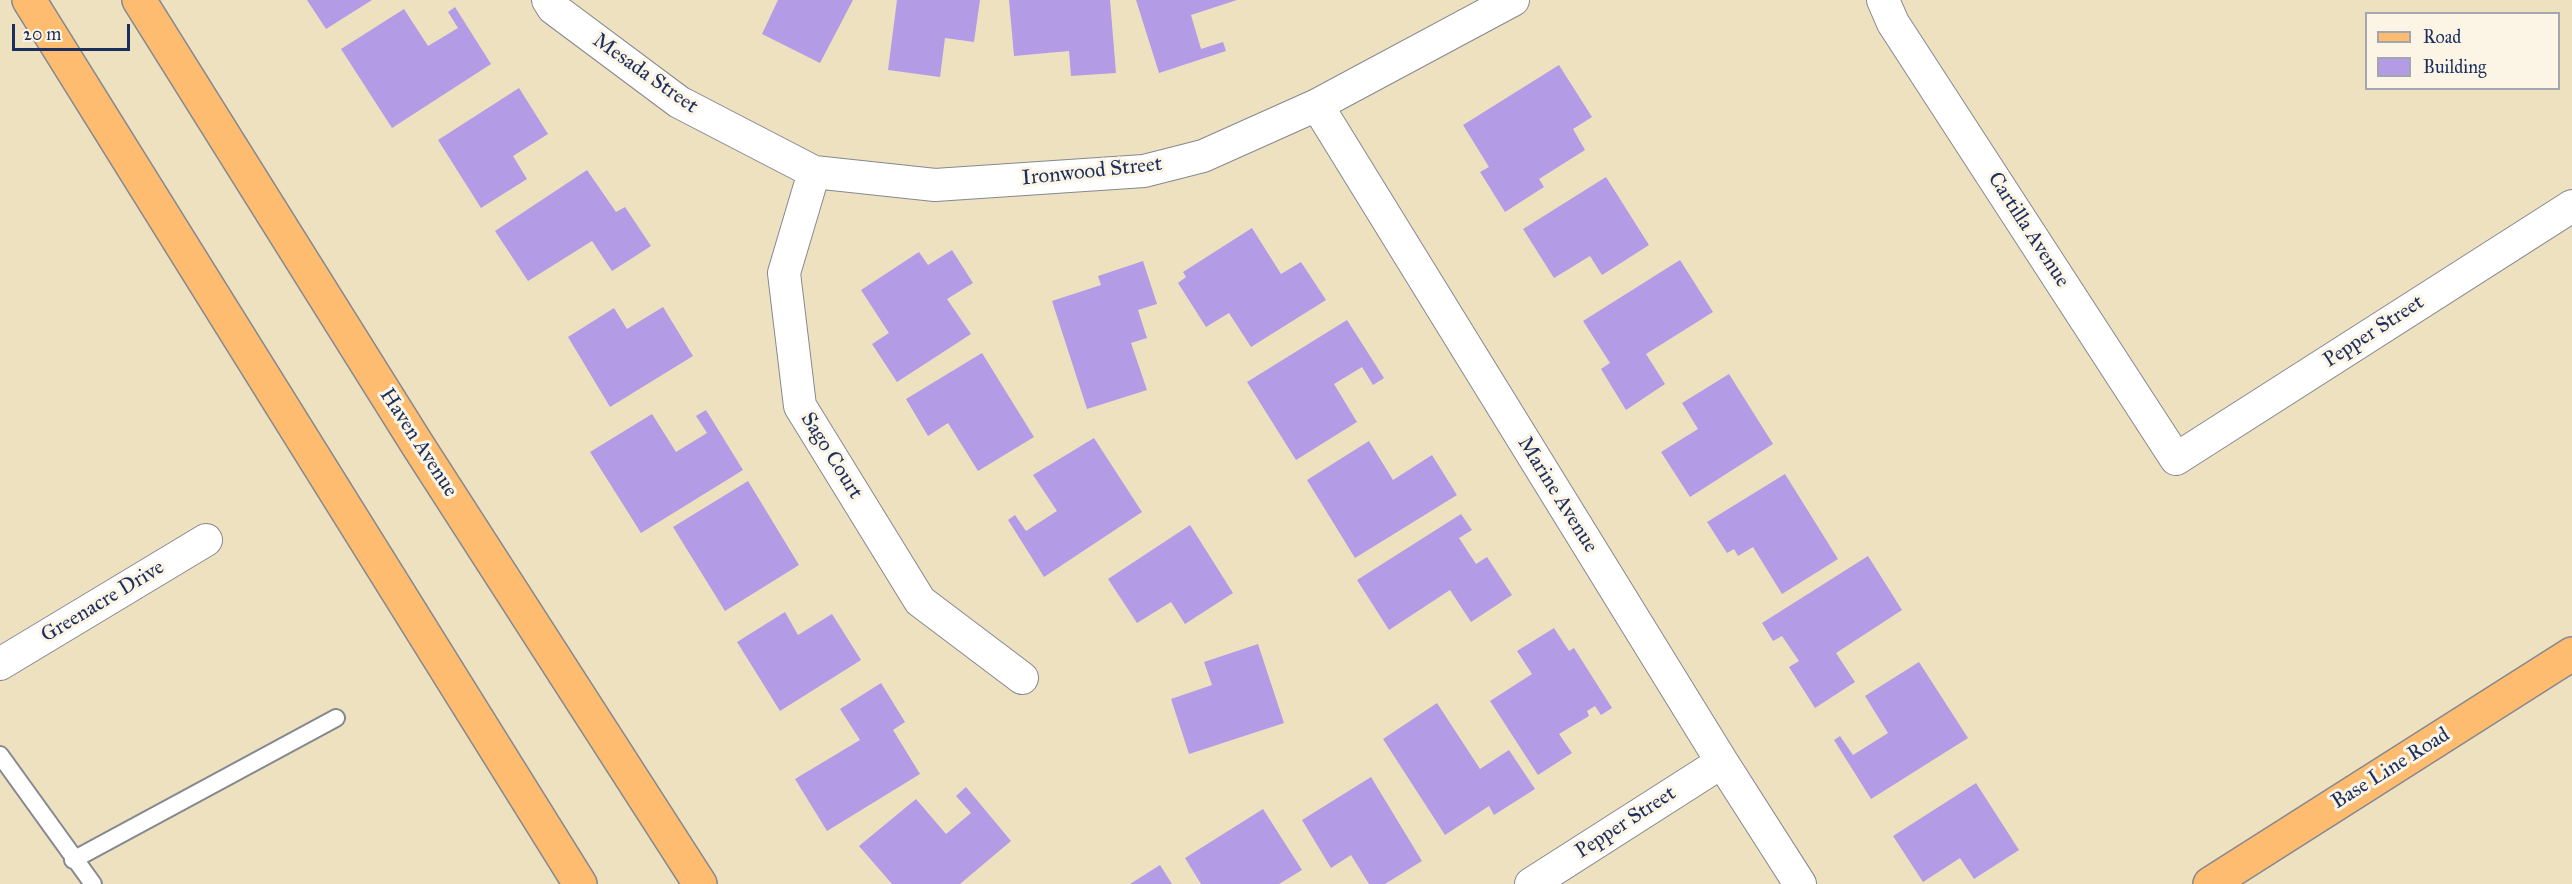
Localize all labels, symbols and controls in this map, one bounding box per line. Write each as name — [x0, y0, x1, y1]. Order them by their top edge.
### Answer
scale bar — [15, 12, 134, 50]
legend — [2365, 12, 2560, 90]
text: 20 m — [23, 23, 61, 45]
text: Road — [2423, 26, 2461, 48]
street label: Mesada Street — [587, 28, 703, 120]
text: Building — [2423, 56, 2486, 78]
street label: Ironwood Street — [1021, 152, 1163, 192]
street label: Cartilla Avenue — [1981, 168, 2075, 292]
street label: Pepper Street — [2319, 290, 2429, 374]
street label: Haven Avenue — [374, 384, 462, 502]
street label: Sago Court — [794, 408, 868, 504]
street label: Marine Avenue — [1511, 432, 1603, 558]
street label: Greenacre Drive — [37, 555, 169, 649]
street label: Base Line Road — [2327, 723, 2455, 815]
street label: Pepper Street — [1571, 781, 1681, 865]

